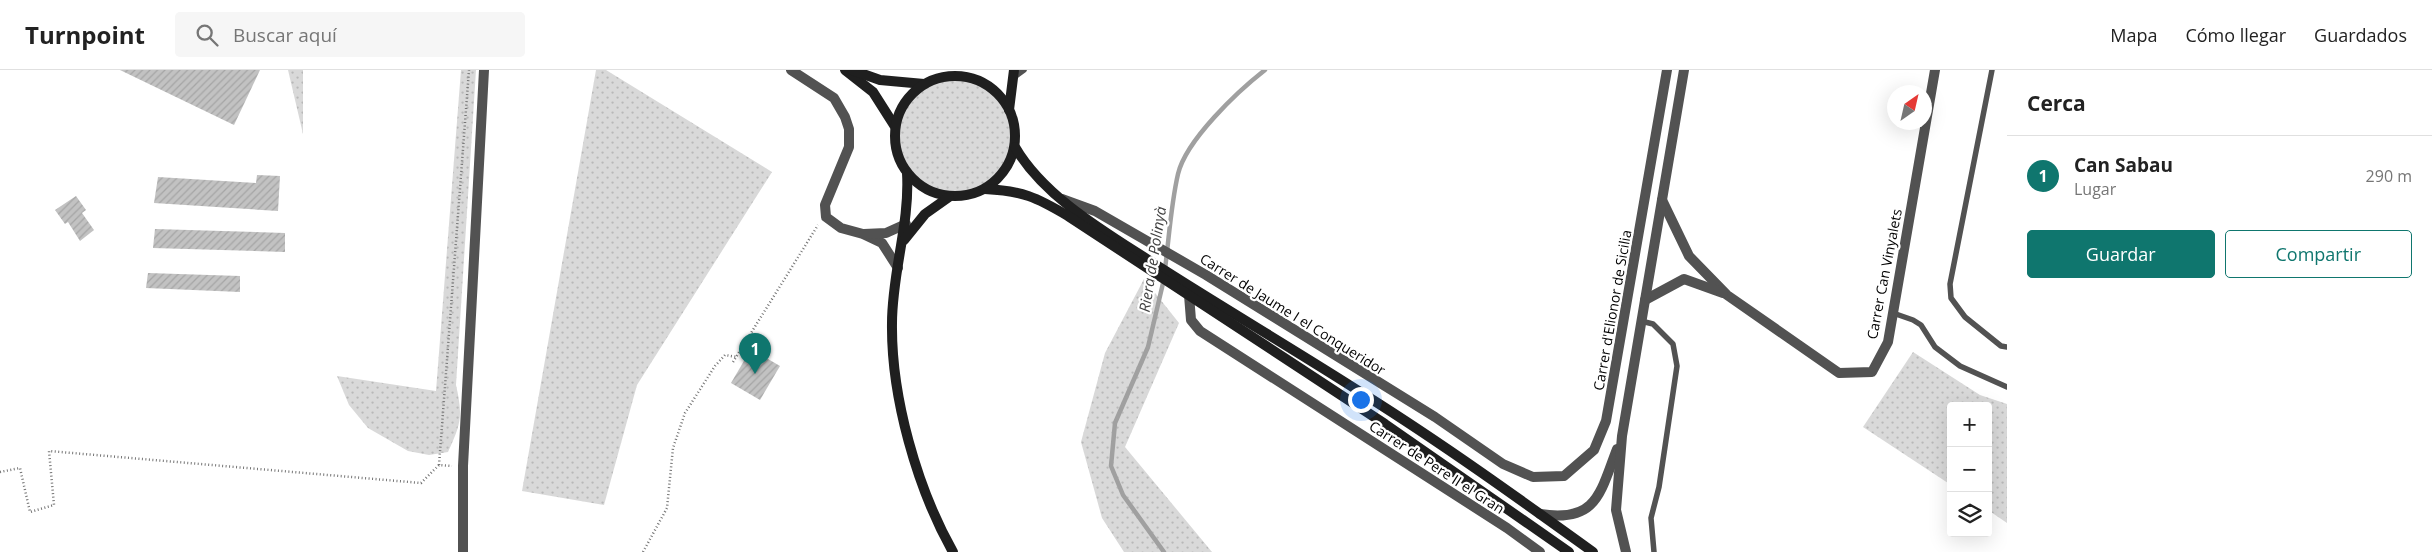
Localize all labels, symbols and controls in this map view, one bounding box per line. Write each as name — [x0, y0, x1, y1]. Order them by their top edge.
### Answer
search box — [175, 12, 525, 57]
text: Turnpoint — [25, 18, 145, 51]
icon: search — [193, 21, 221, 49]
text: Buscar aquí — [233, 22, 337, 48]
text: Mapa — [2110, 23, 2157, 47]
text: Cómo llegar — [2185, 23, 2286, 47]
text: Guardados — [2314, 23, 2407, 47]
north arrow — [1887, 85, 1932, 130]
text: Cerca — [2027, 89, 2086, 117]
text: Can Sabau — [2074, 152, 2173, 178]
text: 1 — [2038, 165, 2048, 187]
text: 290 m — [2366, 165, 2412, 187]
text: Lugar — [2074, 178, 2116, 200]
water label: Riera de Polinyà — [1134, 204, 1170, 313]
street label: Carrer Can Vinyalets — [1862, 207, 1906, 341]
street label: Carrer d'Elionor de Sicilia — [1589, 228, 1635, 392]
button: Guardar — [2027, 230, 2215, 278]
button: Compartir — [2225, 230, 2412, 278]
street label: Carrer de Jaume I el Conqueridor — [1197, 249, 1390, 379]
pin: 1 — [739, 333, 771, 374]
your location — [1348, 387, 1374, 413]
map controls — [1947, 402, 1992, 537]
button: + — [1947, 402, 1992, 447]
street label: Carrer de Pere II el Gran — [1366, 416, 1508, 518]
button: − — [1947, 447, 1992, 492]
button: layers — [1947, 492, 1992, 537]

